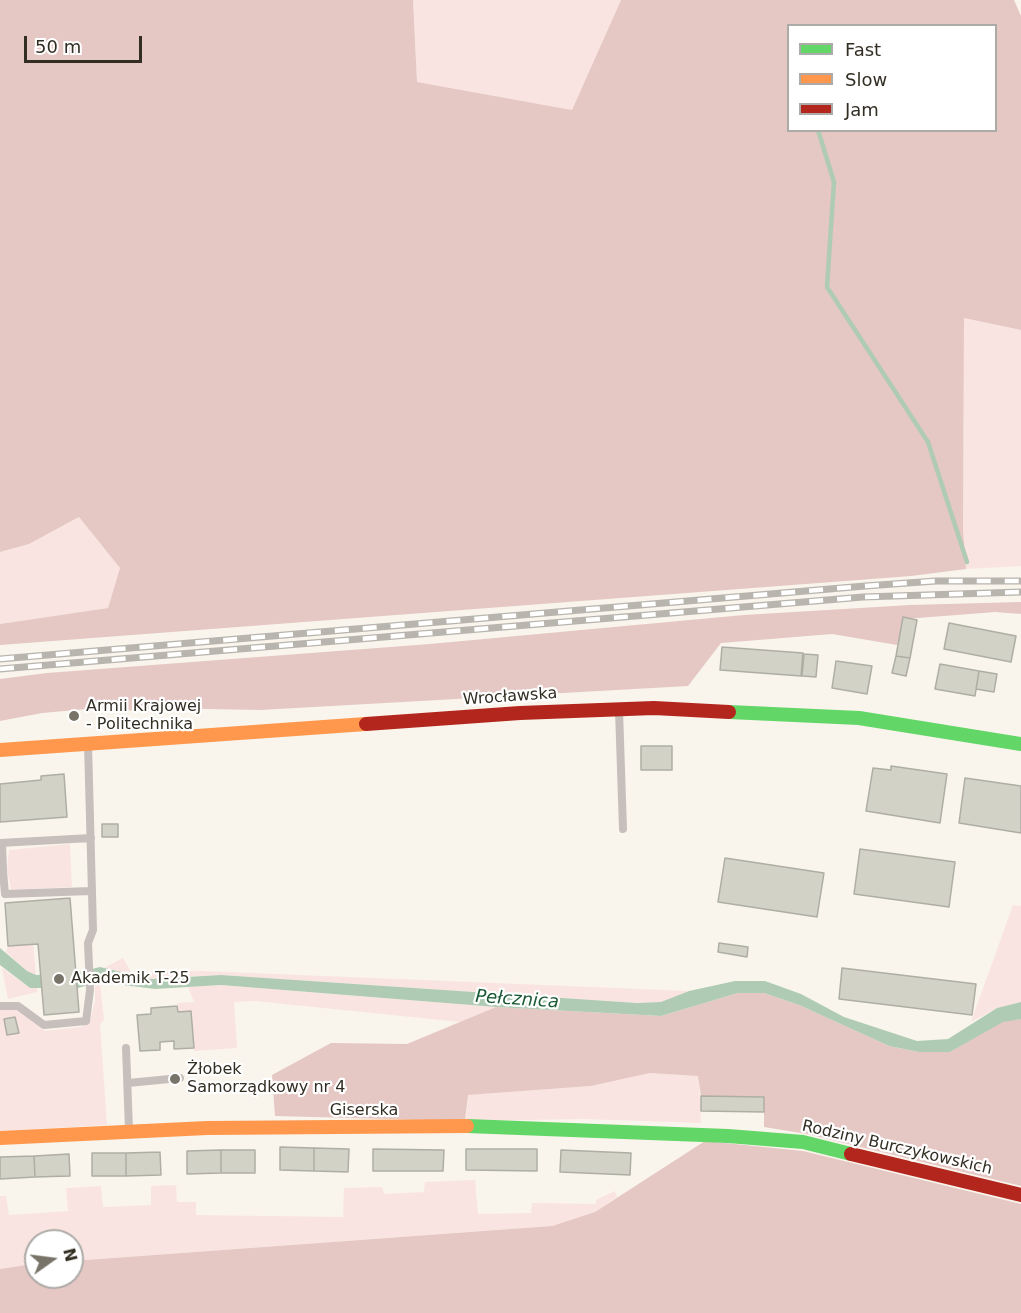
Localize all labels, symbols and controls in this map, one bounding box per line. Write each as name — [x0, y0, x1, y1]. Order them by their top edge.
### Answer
scale bar — [27, 24, 146, 62]
legend — [787, 24, 997, 132]
text: 50 m — [35, 36, 81, 57]
text: Fast — [845, 39, 881, 60]
text: Slow — [845, 69, 887, 90]
text: Jam — [845, 99, 879, 120]
street label: Wrocławska — [462, 684, 558, 710]
place label: Armii Krajowej - Politechnika — [86, 697, 201, 735]
marker: Armii Krajowej - Politechnika — [67, 709, 81, 723]
place label: Akademik T-25 — [71, 969, 190, 989]
marker: Akademik T-25 — [52, 972, 66, 986]
water label: Pełcznica — [474, 986, 560, 1014]
place label: Żłobek Samorządkowy nr 4 — [187, 1060, 345, 1098]
marker: Żłobek Samorządkowy nr 4 — [168, 1072, 182, 1086]
street label: Giserska — [330, 1101, 398, 1121]
street label: Rodziny Burczykowskich — [800, 1117, 994, 1179]
north arrow — [24, 1229, 84, 1289]
text: N — [59, 1246, 81, 1264]

